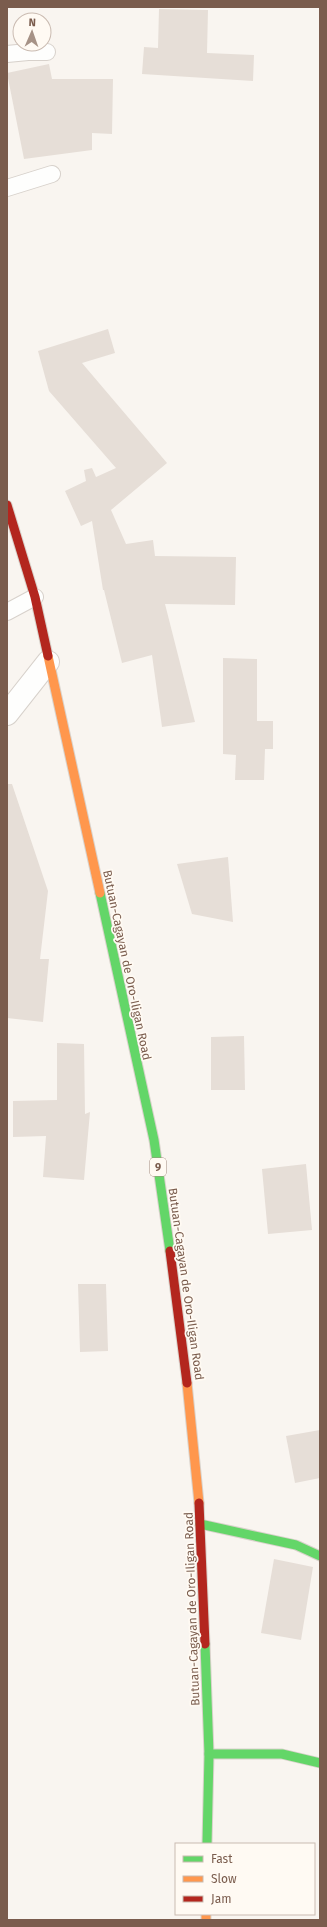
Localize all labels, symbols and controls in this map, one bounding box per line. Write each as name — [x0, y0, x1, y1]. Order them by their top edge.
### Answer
north arrow — [12, 12, 52, 52]
text: N — [28, 16, 36, 29]
street label: Butuan-Cagayan de Oro-Iligan Road — [100, 869, 154, 1061]
road number: 9 — [150, 1158, 166, 1176]
street label: Butuan-Cagayan de Oro-Iligan Road — [166, 1187, 206, 1381]
street label: Butuan-Cagayan de Oro-Iligan Road — [182, 1512, 202, 1706]
legend — [175, 1843, 315, 1915]
text: Fast — [211, 1852, 233, 1866]
text: Slow — [211, 1872, 237, 1886]
text: Jam — [211, 1892, 231, 1906]

